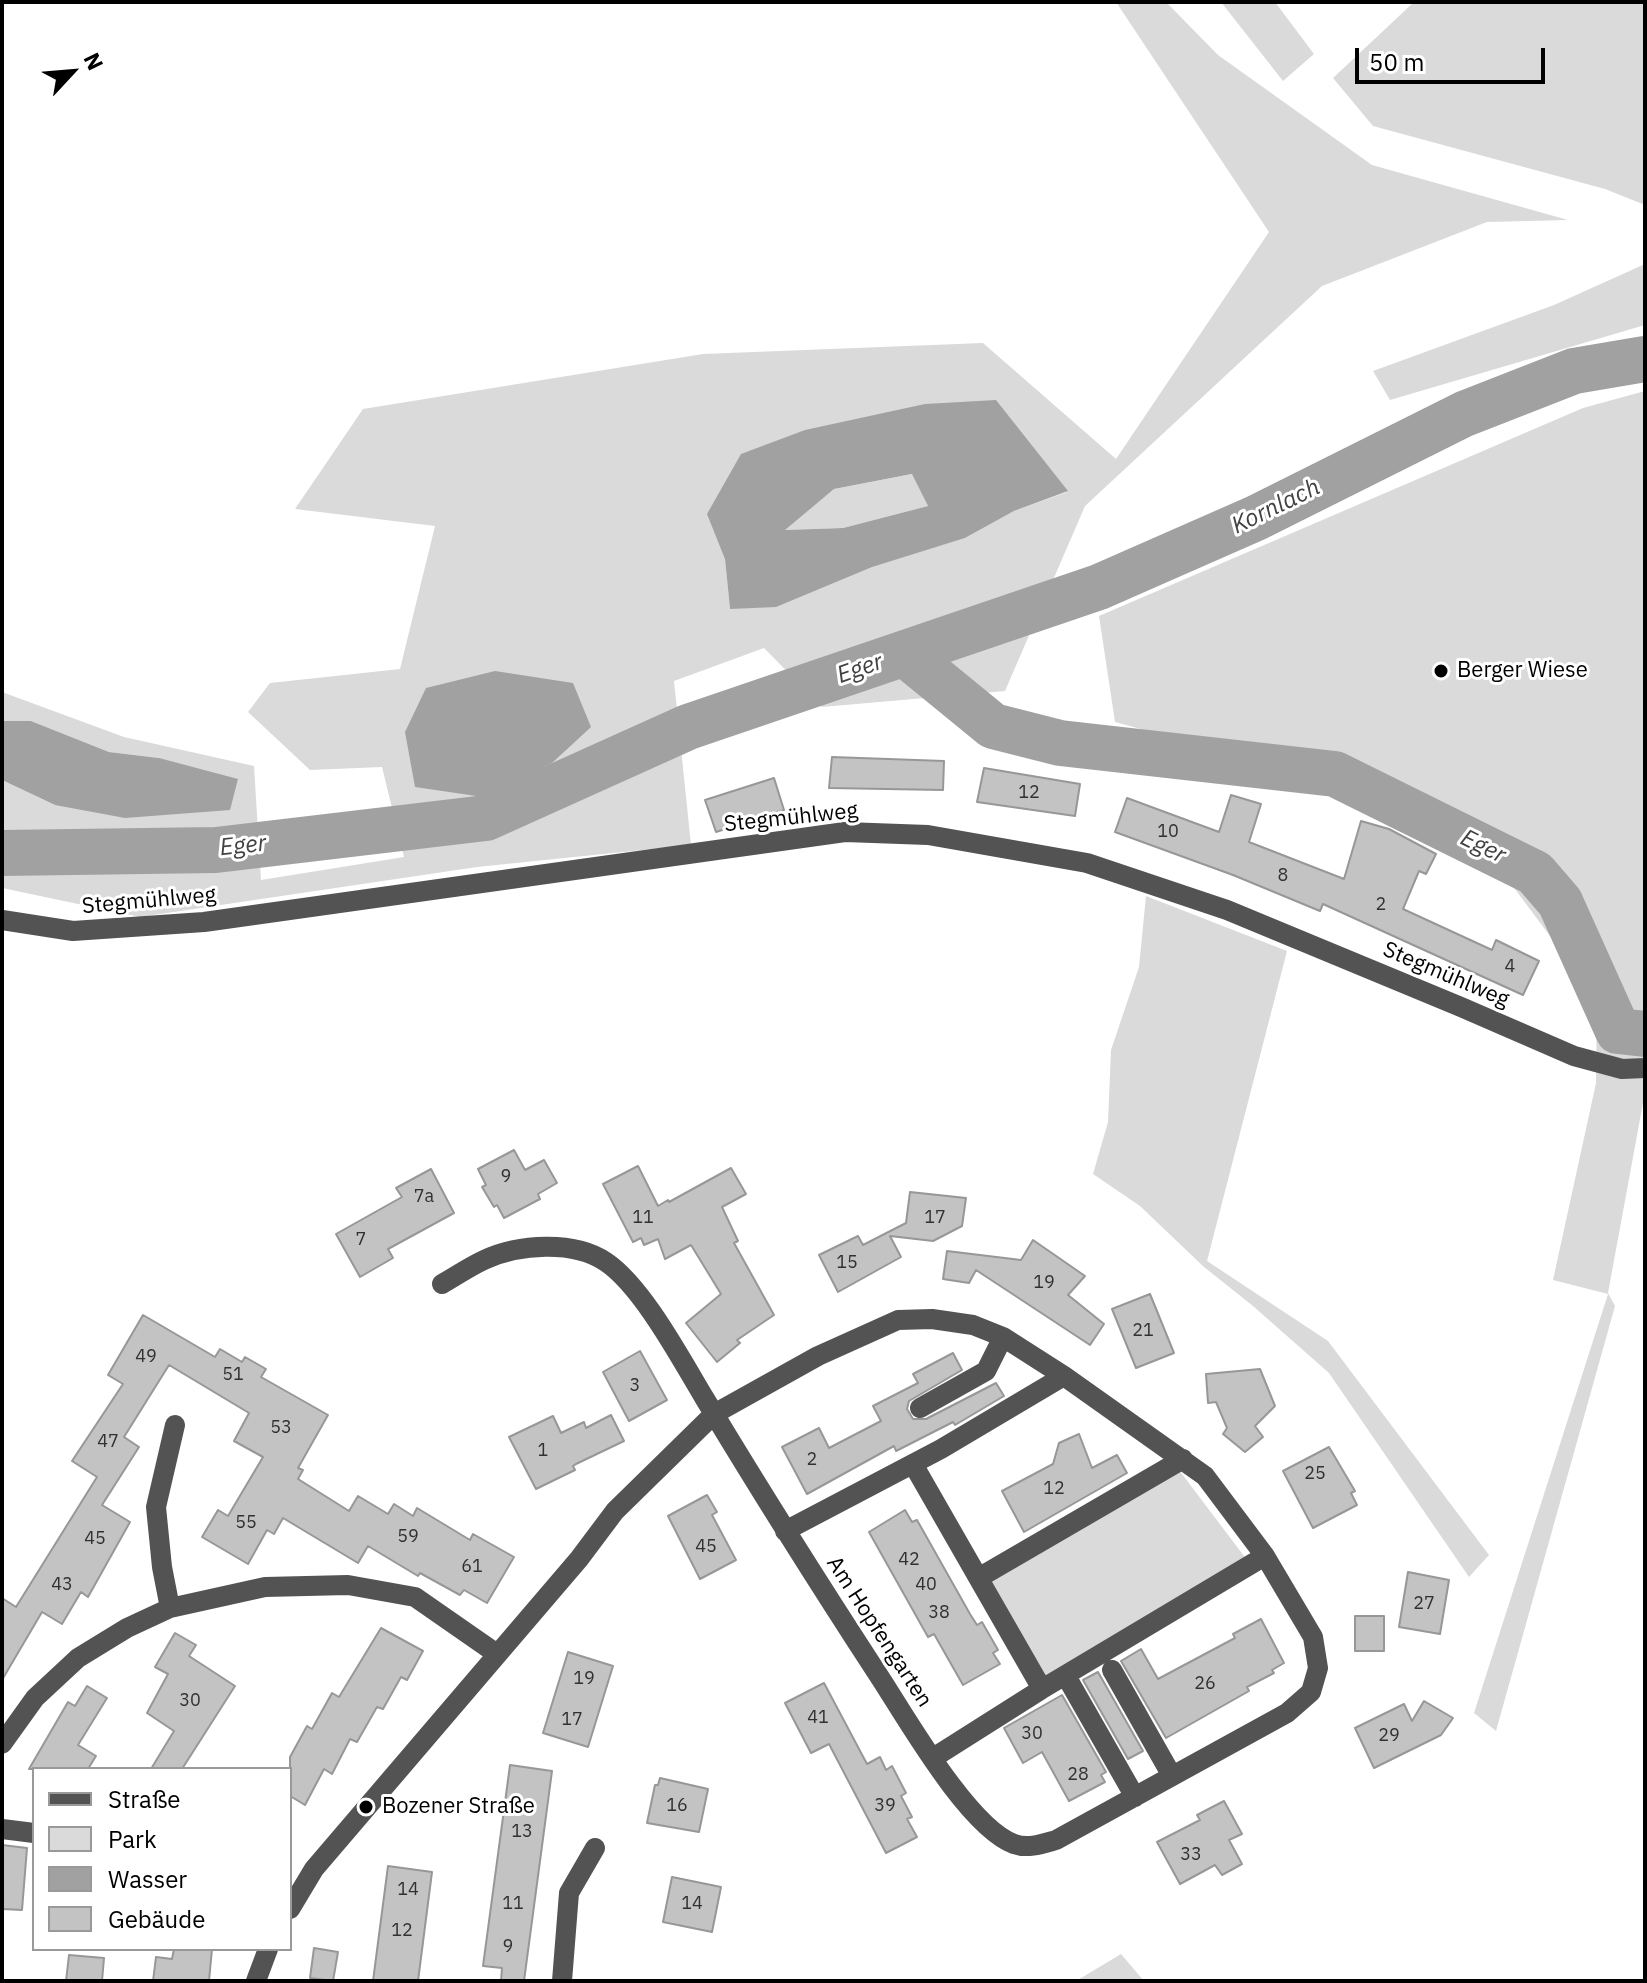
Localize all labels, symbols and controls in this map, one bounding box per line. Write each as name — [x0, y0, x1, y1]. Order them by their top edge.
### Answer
north arrow — [32, 32, 112, 112]
scale bar — [1359, 32, 1549, 82]
text: 50 m — [1369, 46, 1424, 78]
text: N — [77, 48, 111, 75]
water label: Kornlach — [1227, 473, 1325, 541]
water label: Eger — [833, 648, 887, 690]
place label: Berger Wiese — [1457, 658, 1588, 684]
marker: Berger Wiese — [1432, 662, 1450, 680]
house number: 12 — [1018, 782, 1040, 804]
street label: Stegmühlweg — [723, 798, 859, 838]
house number: 10 — [1157, 821, 1179, 843]
water label: Eger — [1456, 824, 1510, 870]
water label: Eger — [218, 829, 268, 863]
house number: 8 — [1278, 865, 1288, 887]
street label: Stegmühlweg — [81, 882, 217, 920]
house number: 2 — [1376, 894, 1386, 916]
street label: Stegmühlweg — [1379, 937, 1513, 1013]
house number: 4 — [1505, 956, 1515, 978]
house number: 9 — [501, 1166, 511, 1188]
house number: 7a — [414, 1186, 434, 1208]
house number: 11 — [632, 1207, 654, 1229]
house number: 17 — [924, 1207, 946, 1229]
house number: 7 — [356, 1229, 366, 1251]
house number: 15 — [836, 1252, 858, 1274]
house number: 19 — [1033, 1272, 1055, 1294]
house number: 21 — [1132, 1320, 1154, 1342]
house number: 49 — [135, 1346, 157, 1368]
house number: 51 — [222, 1364, 244, 1386]
house number: 3 — [630, 1375, 640, 1397]
house number: 53 — [270, 1417, 292, 1439]
house number: 47 — [97, 1431, 119, 1453]
house number: 1 — [538, 1440, 548, 1462]
house number: 2 — [807, 1449, 817, 1471]
house number: 25 — [1304, 1463, 1326, 1485]
house number: 12 — [1043, 1478, 1065, 1500]
house number: 55 — [235, 1512, 257, 1534]
house number: 59 — [397, 1526, 419, 1548]
house number: 45 — [84, 1528, 106, 1550]
house number: 45 — [695, 1536, 717, 1558]
house number: 42 — [898, 1549, 920, 1571]
street label: Am Hopfengarten — [820, 1552, 938, 1712]
house number: 61 — [461, 1556, 483, 1578]
house number: 43 — [51, 1574, 73, 1596]
house number: 40 — [915, 1574, 937, 1596]
house number: 27 — [1413, 1593, 1435, 1615]
house number: 38 — [928, 1602, 950, 1624]
house number: 19 — [573, 1668, 595, 1690]
house number: 26 — [1194, 1673, 1216, 1695]
house number: 30 — [179, 1690, 201, 1712]
house number: 41 — [807, 1707, 829, 1729]
house number: 17 — [561, 1709, 583, 1731]
house number: 30 — [1021, 1723, 1043, 1745]
house number: 29 — [1378, 1725, 1400, 1747]
house number: 28 — [1067, 1764, 1089, 1786]
legend — [32, 1767, 292, 1951]
text: Straße — [108, 1783, 180, 1815]
place label: Bozener Straße — [382, 1794, 535, 1820]
house number: 16 — [666, 1795, 688, 1817]
house number: 39 — [874, 1795, 896, 1817]
marker: Bozener Straße — [357, 1798, 375, 1816]
house number: 13 — [511, 1821, 533, 1843]
text: Park — [108, 1823, 157, 1855]
house number: 33 — [1180, 1844, 1202, 1866]
text: Wasser — [108, 1863, 187, 1895]
house number: 14 — [397, 1879, 419, 1901]
house number: 11 — [502, 1893, 524, 1915]
house number: 14 — [681, 1893, 703, 1915]
text: Gebäude — [108, 1903, 205, 1935]
house number: 12 — [391, 1920, 413, 1942]
house number: 9 — [503, 1936, 513, 1958]

